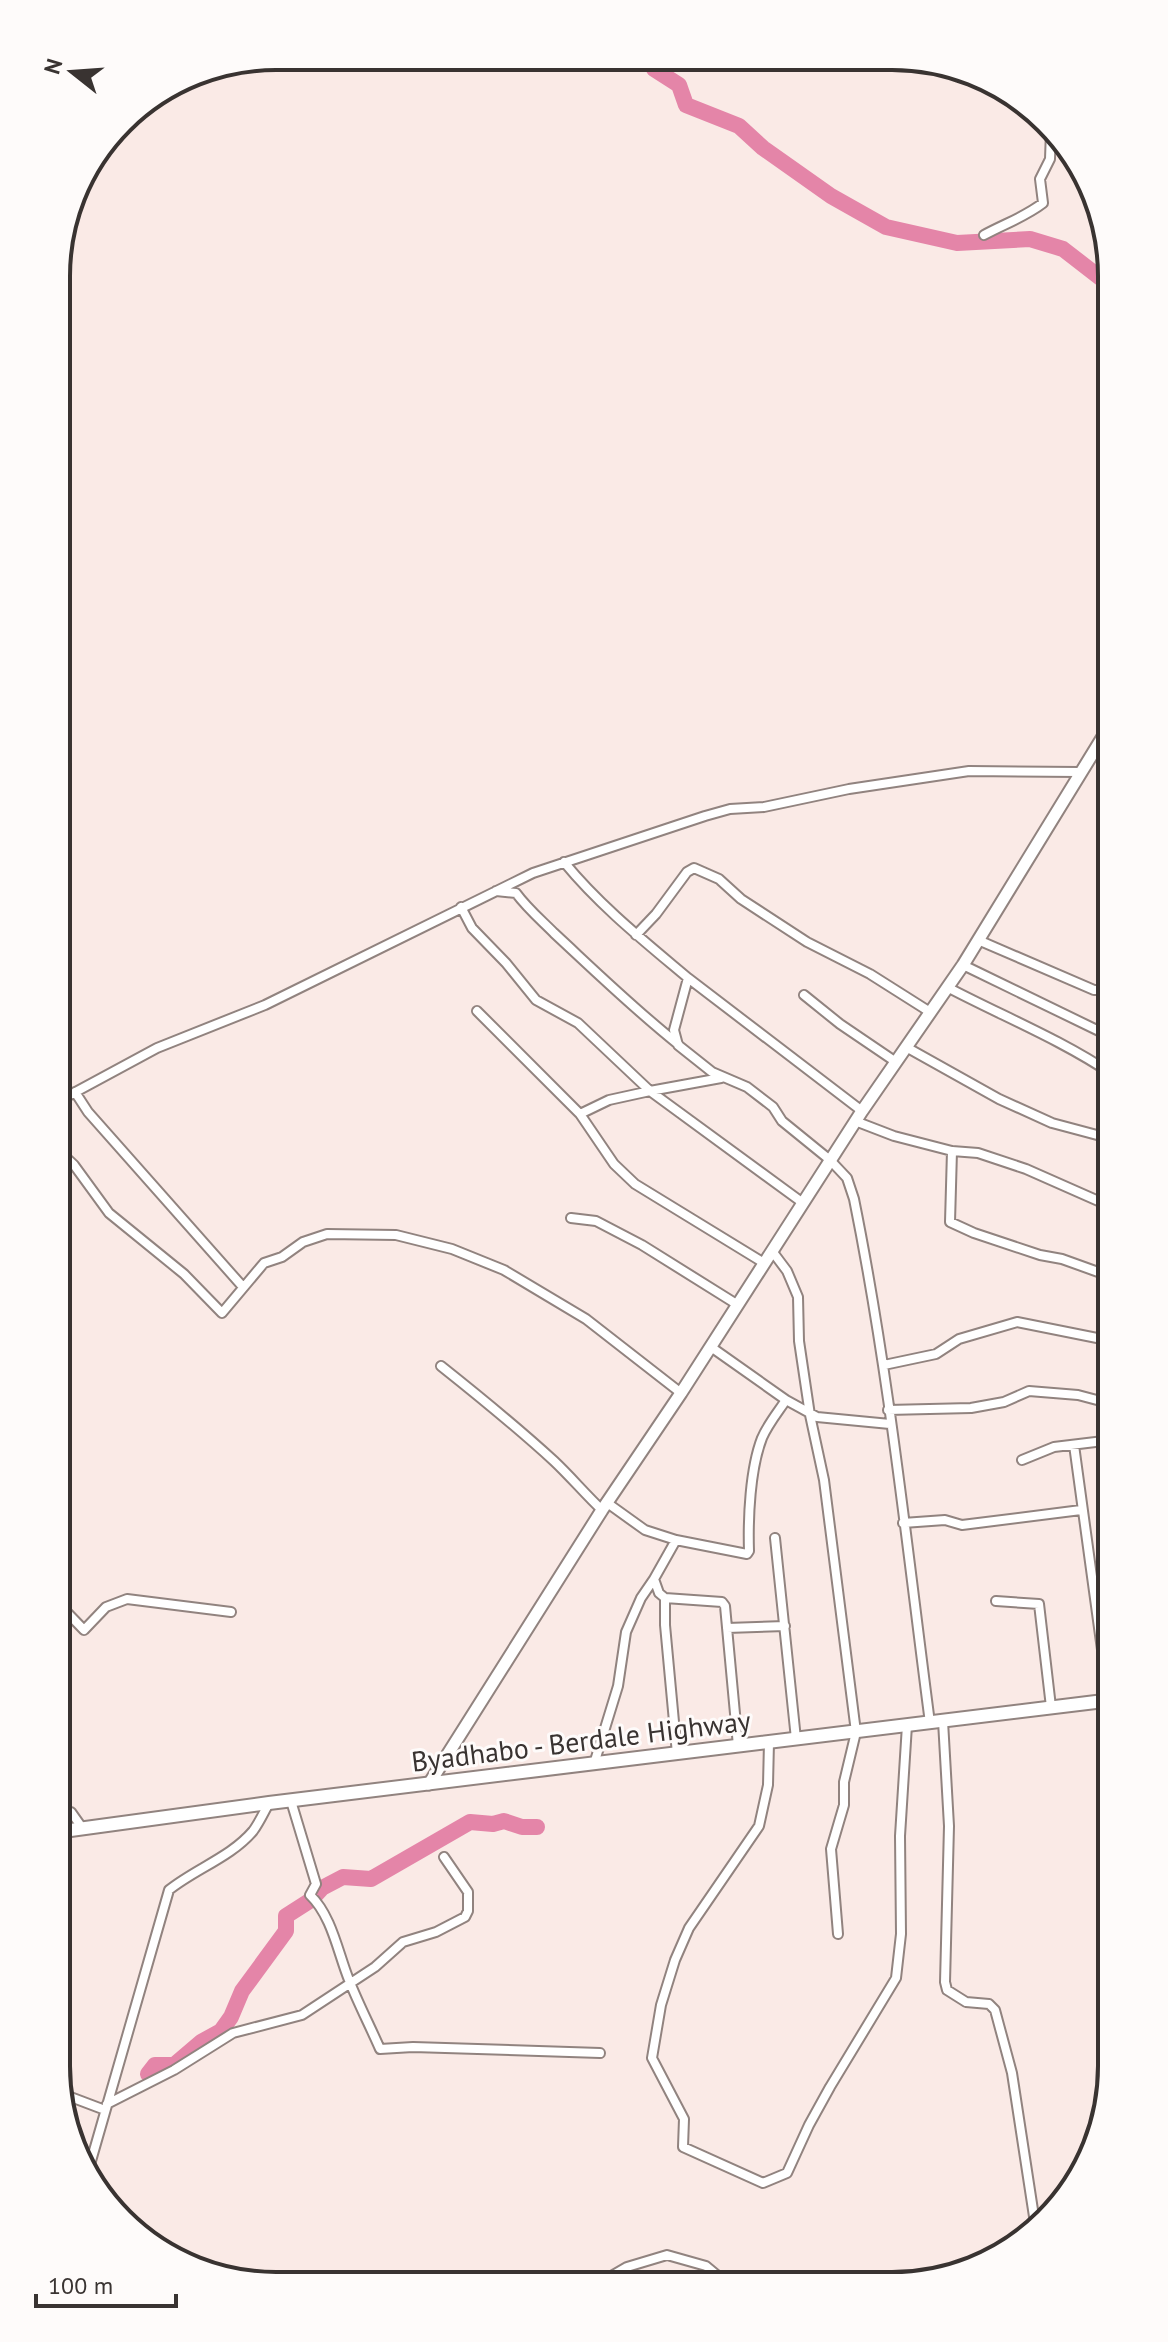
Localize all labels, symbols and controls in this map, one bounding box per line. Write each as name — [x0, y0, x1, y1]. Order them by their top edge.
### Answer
north arrow — [32, 32, 112, 112]
text: N — [37, 55, 68, 77]
street label: Byadhabo - Berdale Highway — [409, 1701, 753, 1780]
scale bar — [36, 2258, 176, 2308]
text: 100 m — [48, 2270, 113, 2301]

